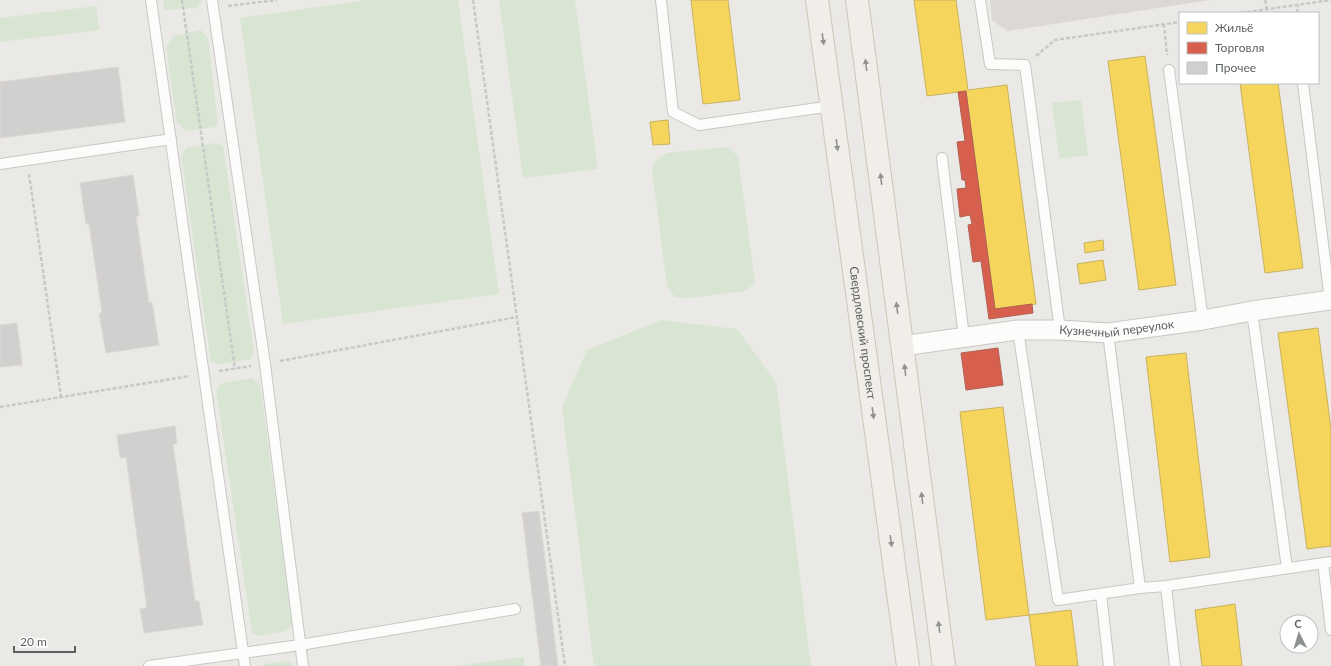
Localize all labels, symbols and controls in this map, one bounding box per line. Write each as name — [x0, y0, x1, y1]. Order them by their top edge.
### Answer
legend — [1179, 12, 1319, 84]
text: Жильё — [1215, 20, 1253, 35]
one-way arrow — [819, 33, 826, 45]
text: Торговля — [1215, 40, 1265, 55]
one-way arrow — [863, 59, 869, 71]
text: Прочее — [1215, 60, 1256, 75]
one-way arrow — [834, 139, 840, 151]
one-way arrow — [877, 173, 884, 185]
street label: Свердловский проспект — [846, 265, 880, 400]
one-way arrow — [894, 302, 900, 314]
street label: Кузнечный переулок — [1059, 316, 1176, 340]
one-way arrow — [902, 363, 908, 376]
one-way arrow — [870, 407, 876, 419]
one-way arrow — [919, 492, 925, 505]
one-way arrow — [888, 535, 894, 547]
north arrow — [1279, 614, 1319, 654]
text: С — [1294, 617, 1303, 630]
one-way arrow — [936, 621, 942, 633]
scale bar — [14, 628, 75, 654]
text: 20 m — [20, 634, 47, 649]

